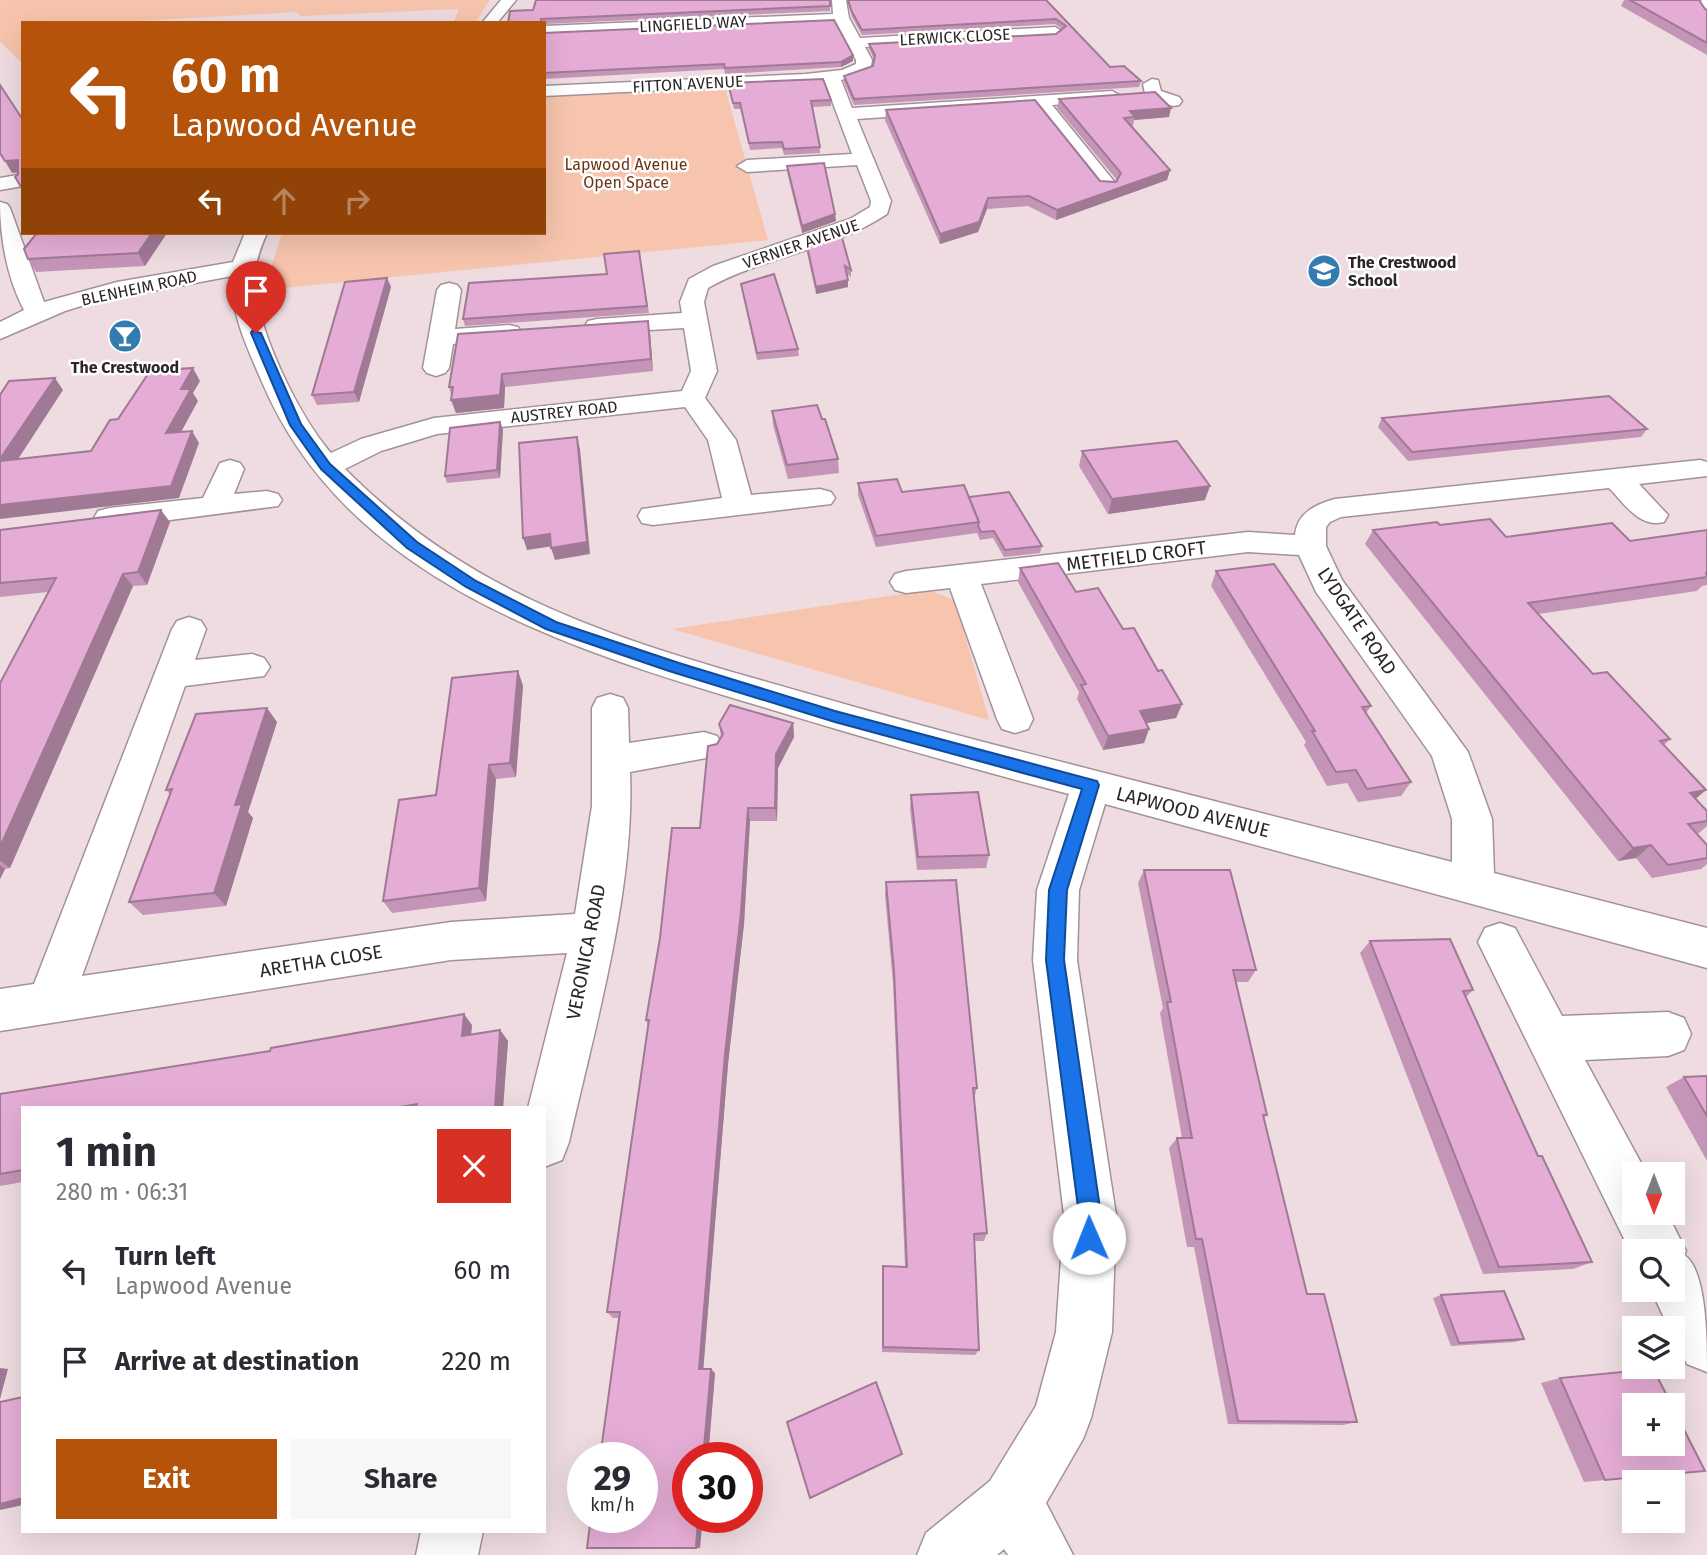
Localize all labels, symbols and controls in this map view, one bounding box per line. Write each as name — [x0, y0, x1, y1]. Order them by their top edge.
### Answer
street label: LINGFIELD WAY — [639, 12, 748, 36]
street label: LERWICK CLOSE — [899, 25, 1011, 49]
text: 60 m — [171, 46, 280, 105]
icon: left — [56, 49, 147, 140]
street label: FITTON AVENUE — [632, 72, 744, 96]
text: Lapwood Avenue — [171, 106, 417, 144]
park label: Lapwood Avenue Open Space — [564, 155, 688, 192]
icon: left — [192, 182, 230, 220]
icon: ahead — [265, 182, 303, 220]
icon: right — [338, 182, 376, 220]
street label: VERNIER AVENUE — [740, 215, 862, 273]
school or university icon: The Crestwood School — [1305, 252, 1343, 290]
place label: The Crestwood School — [1348, 253, 1456, 290]
pin — [226, 261, 286, 333]
street label: BLENHEIM ROAD — [79, 266, 199, 310]
icon: arrive — [237, 272, 275, 310]
bar icon: The Crestwood — [106, 317, 144, 355]
place label: The Crestwood — [71, 358, 179, 377]
street label: AUSTREY ROAD — [510, 397, 618, 427]
street label: METFIELD CROFT — [1065, 536, 1207, 576]
street label: LYDGATE ROAD — [1313, 563, 1401, 679]
street label: LAPWOOD AVENUE — [1114, 782, 1272, 842]
street label: VERONICA ROAD — [562, 882, 610, 1022]
street label: ARETHA CLOSE — [258, 940, 384, 982]
text: 1 min — [56, 1127, 157, 1177]
button: close — [437, 1129, 511, 1203]
north arrow — [1622, 1162, 1685, 1225]
map controls — [1622, 1162, 1685, 1533]
text: 280 m · 06:31 — [56, 1178, 188, 1206]
position arrow — [1052, 1201, 1126, 1275]
button: search — [1622, 1239, 1685, 1302]
text: Turn left — [115, 1241, 216, 1272]
icon: left — [56, 1252, 94, 1290]
text: 60 m — [453, 1255, 511, 1286]
text: Lapwood Avenue — [115, 1272, 292, 1300]
button: layers — [1622, 1316, 1685, 1379]
icon: arrive — [56, 1343, 94, 1381]
text: Arrive at destination — [115, 1346, 359, 1377]
text: 220 m — [442, 1346, 511, 1377]
button: + — [1622, 1393, 1685, 1456]
button: Exit — [56, 1439, 277, 1519]
button: Share — [291, 1439, 511, 1519]
speed limit sign: 30 — [672, 1442, 763, 1533]
text: 29 — [594, 1457, 631, 1499]
button: − — [1622, 1470, 1685, 1533]
text: km/h — [590, 1494, 635, 1516]

